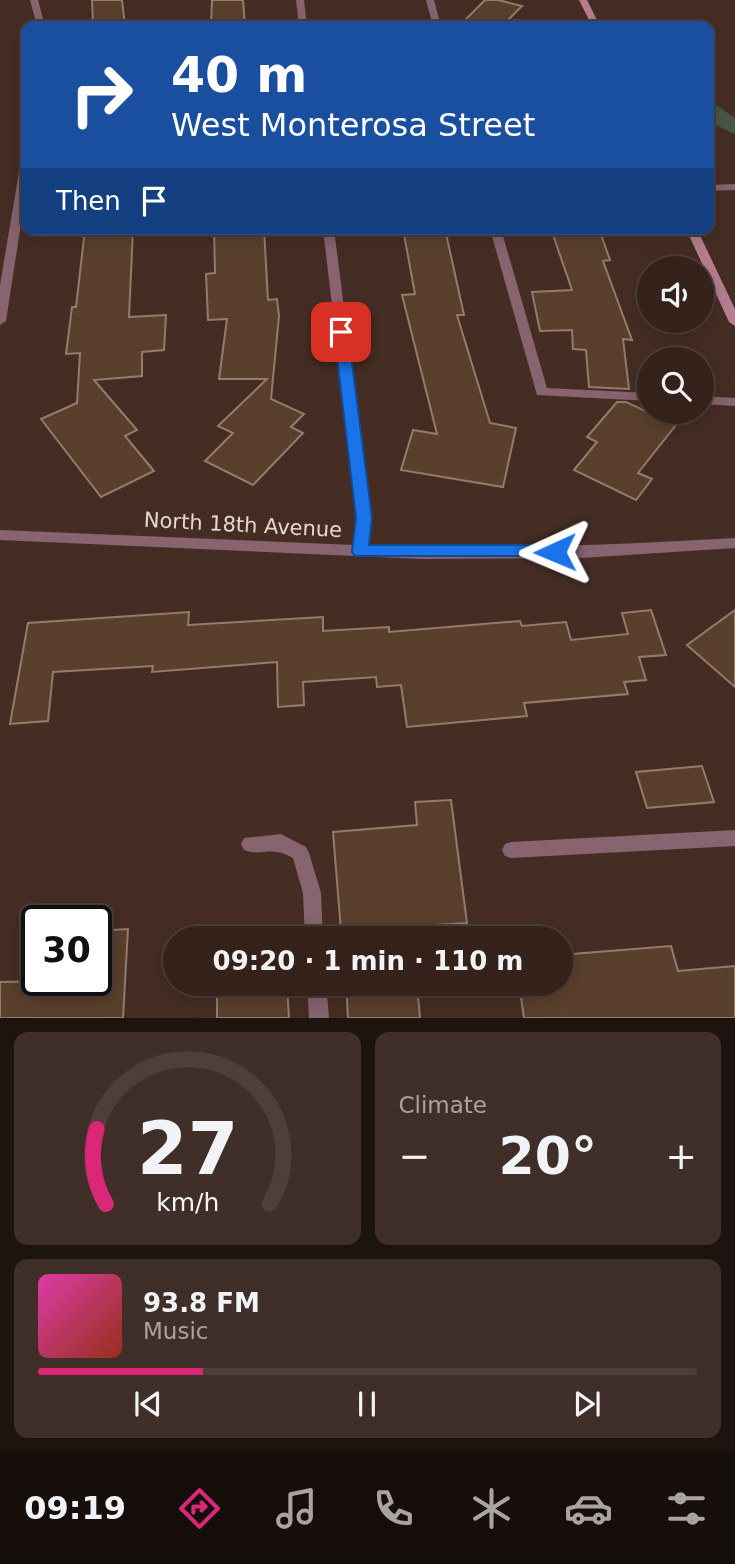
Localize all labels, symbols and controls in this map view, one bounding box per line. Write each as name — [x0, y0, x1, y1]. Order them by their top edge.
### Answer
text: 40 m — [171, 47, 307, 104]
icon: right — [56, 49, 147, 140]
text: West Monterosa Street — [171, 106, 535, 144]
icon: arrive — [135, 182, 173, 220]
text: Then — [56, 186, 121, 216]
map controls — [637, 256, 714, 424]
button: sound — [637, 256, 714, 333]
pin — [311, 302, 371, 362]
icon: arrive — [322, 313, 360, 351]
button: search — [637, 347, 714, 424]
street label: North 18th Avenue — [143, 508, 343, 542]
position arrow — [518, 515, 592, 589]
speed limit sign: 30 — [21, 905, 112, 996]
text: 09:20 · 1 min · 110 m — [213, 946, 523, 976]
text: Climate — [399, 1092, 487, 1118]
text: 27 — [137, 1107, 238, 1192]
text: 20° — [499, 1126, 597, 1186]
text: − — [399, 1134, 430, 1178]
text: + — [665, 1134, 697, 1178]
text: km/h — [156, 1188, 219, 1217]
text: 93.8 FM — [143, 1288, 260, 1318]
text: Music — [143, 1318, 208, 1344]
icon: previous — [129, 1385, 167, 1423]
icon: pause — [348, 1385, 386, 1423]
icon: next — [568, 1385, 606, 1423]
icon: directions — [175, 1484, 224, 1533]
icon: music — [272, 1484, 321, 1533]
icon: phone — [369, 1484, 418, 1533]
icon: climate — [467, 1484, 516, 1533]
icon: car — [564, 1484, 613, 1533]
icon: filters — [662, 1484, 711, 1533]
text: 09:19 — [24, 1489, 126, 1527]

